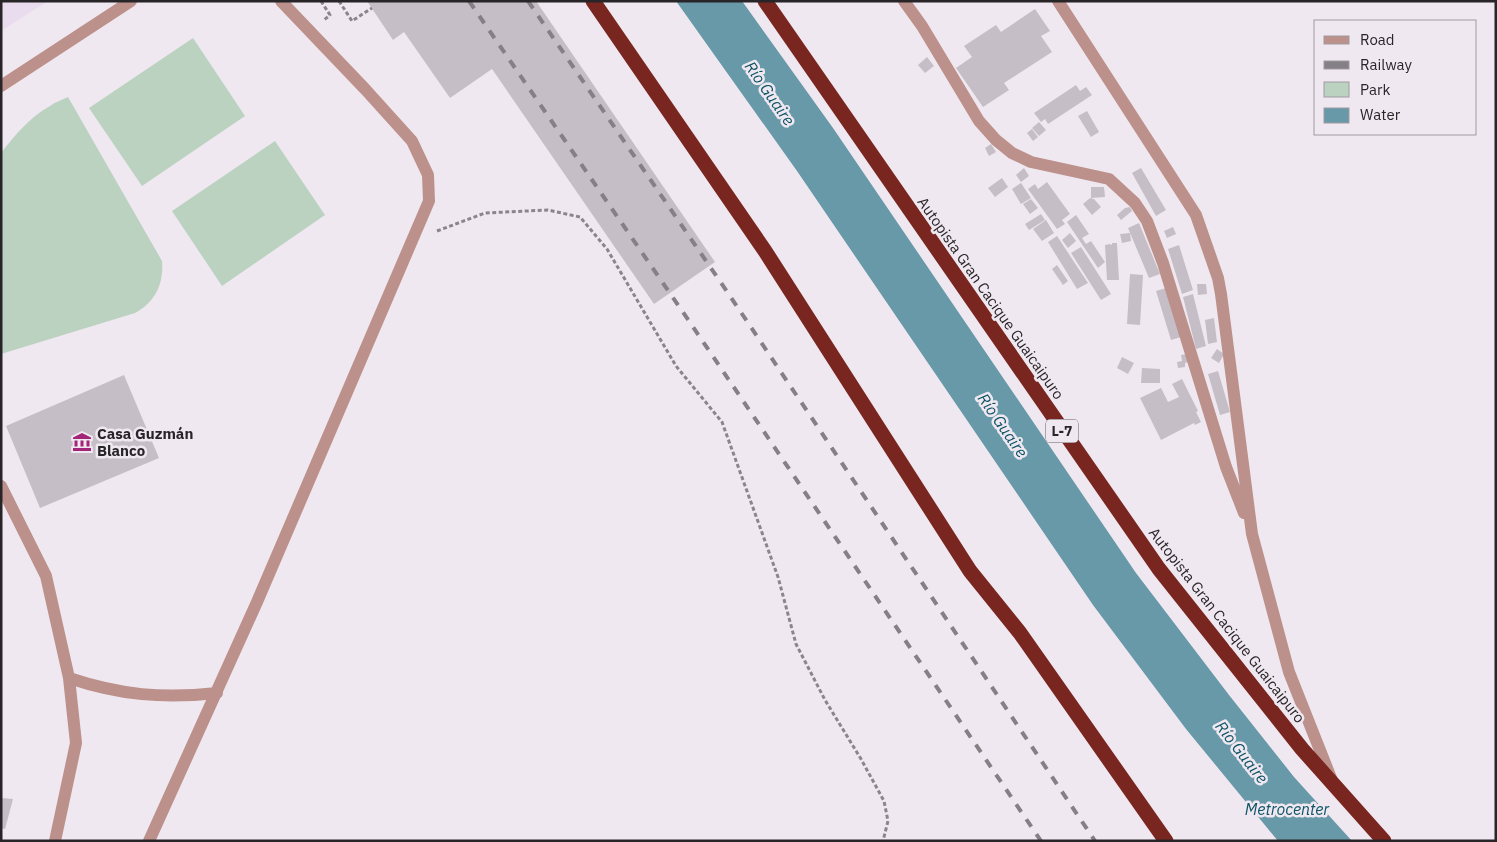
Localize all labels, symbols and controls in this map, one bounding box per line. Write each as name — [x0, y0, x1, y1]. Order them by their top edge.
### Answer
legend — [1314, 20, 1477, 135]
text: Road — [1360, 30, 1395, 49]
text: Railway — [1360, 55, 1413, 74]
water label: Río Guaire — [741, 57, 799, 129]
text: Park — [1360, 80, 1390, 99]
text: Water — [1360, 105, 1401, 124]
street label: Autopista Gran Cacique Guaicaipuro — [914, 193, 1068, 403]
water label: Río Guaire — [974, 389, 1032, 461]
road number: L-7 — [1046, 420, 1078, 442]
place label: Casa Guzmán Blanco — [97, 424, 193, 460]
museum icon: Casa Guzmán Blanco — [71, 431, 93, 453]
street label: Autopista Gran Cacique Guaicaipuro — [1145, 523, 1309, 727]
water label: Río Guaire — [1211, 717, 1273, 787]
water label: Metrocenter — [1245, 799, 1330, 819]

